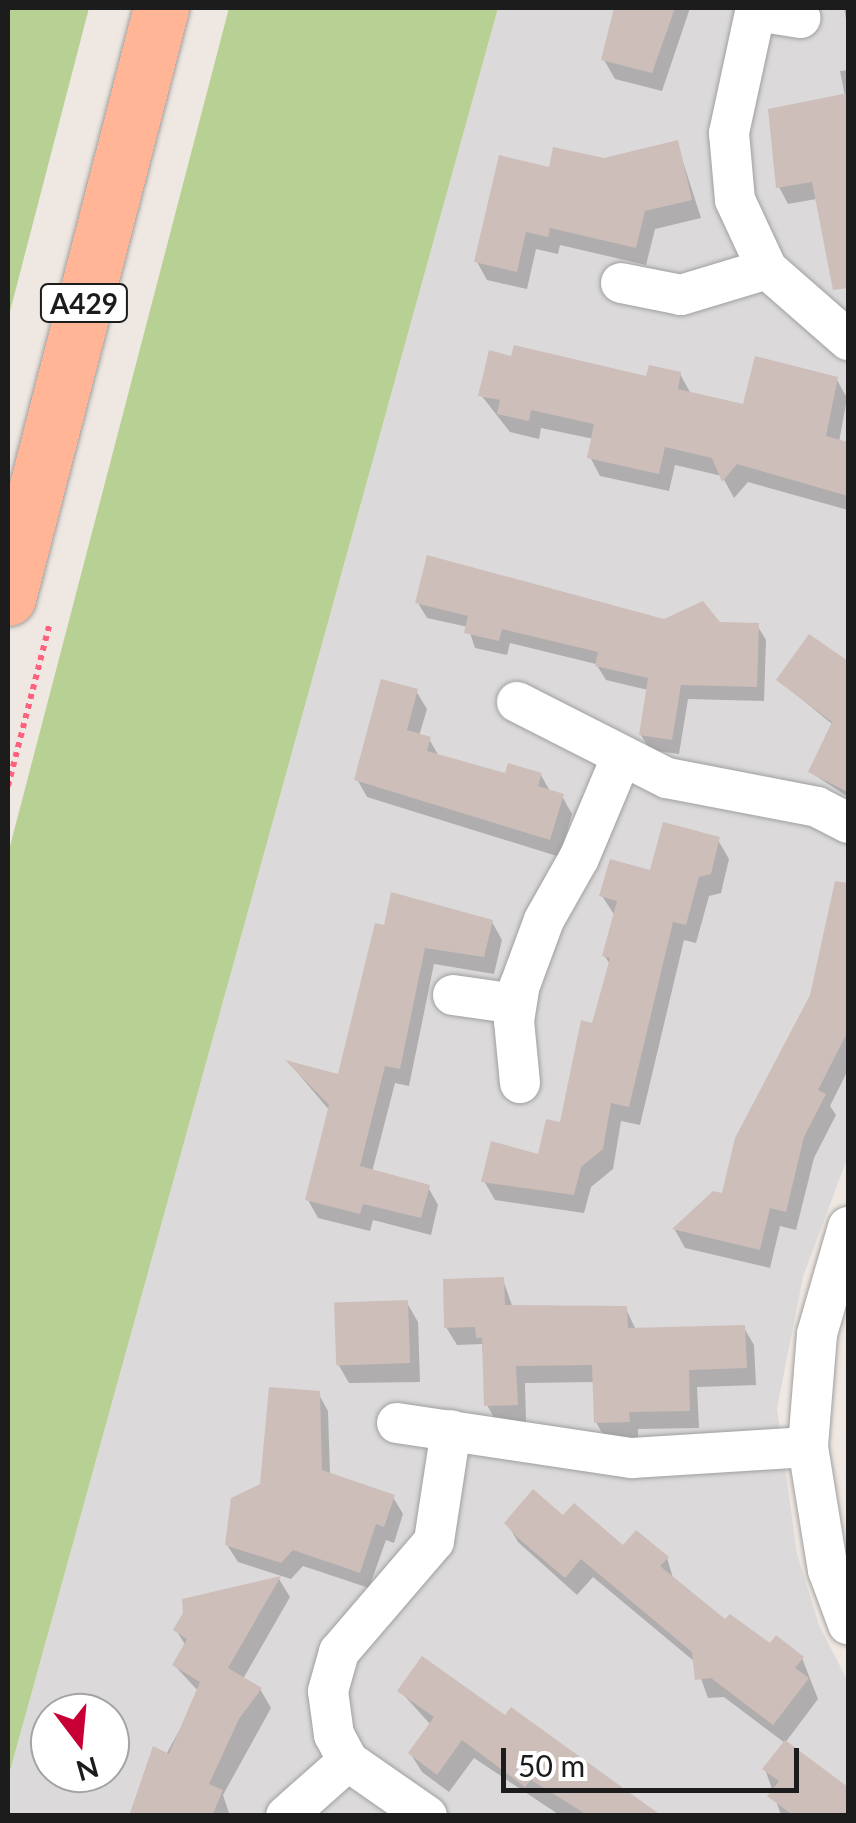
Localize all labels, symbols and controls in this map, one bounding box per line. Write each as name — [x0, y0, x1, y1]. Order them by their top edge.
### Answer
road number: A429 — [39, 280, 129, 326]
north arrow — [30, 1693, 130, 1793]
scale bar — [506, 1728, 804, 1790]
text: 50 m — [518, 1747, 585, 1783]
text: N — [73, 1751, 103, 1789]

